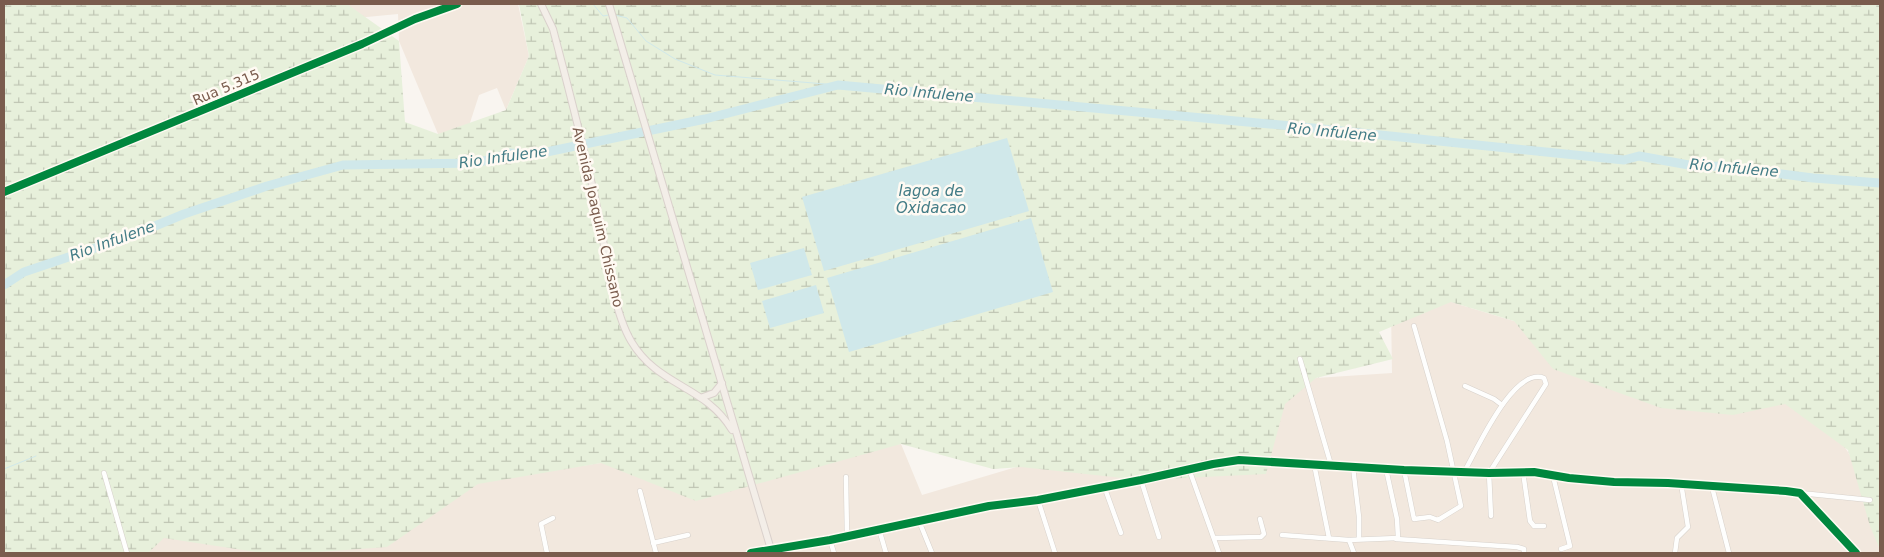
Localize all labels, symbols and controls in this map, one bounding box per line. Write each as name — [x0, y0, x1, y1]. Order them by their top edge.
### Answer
street label: Rua 5.315 — [190, 66, 262, 108]
water label: Rio Infulene — [884, 80, 974, 106]
water label: Rio Infulene — [1287, 119, 1377, 145]
street label: Avenida Joaquim Chissano — [569, 125, 627, 309]
water label: Rio Infulene — [457, 142, 549, 172]
water label: Rio Infulene — [1689, 155, 1779, 181]
water label: lagoa de Oxidacao — [896, 182, 966, 217]
water label: Rio Infulene — [67, 217, 157, 265]

